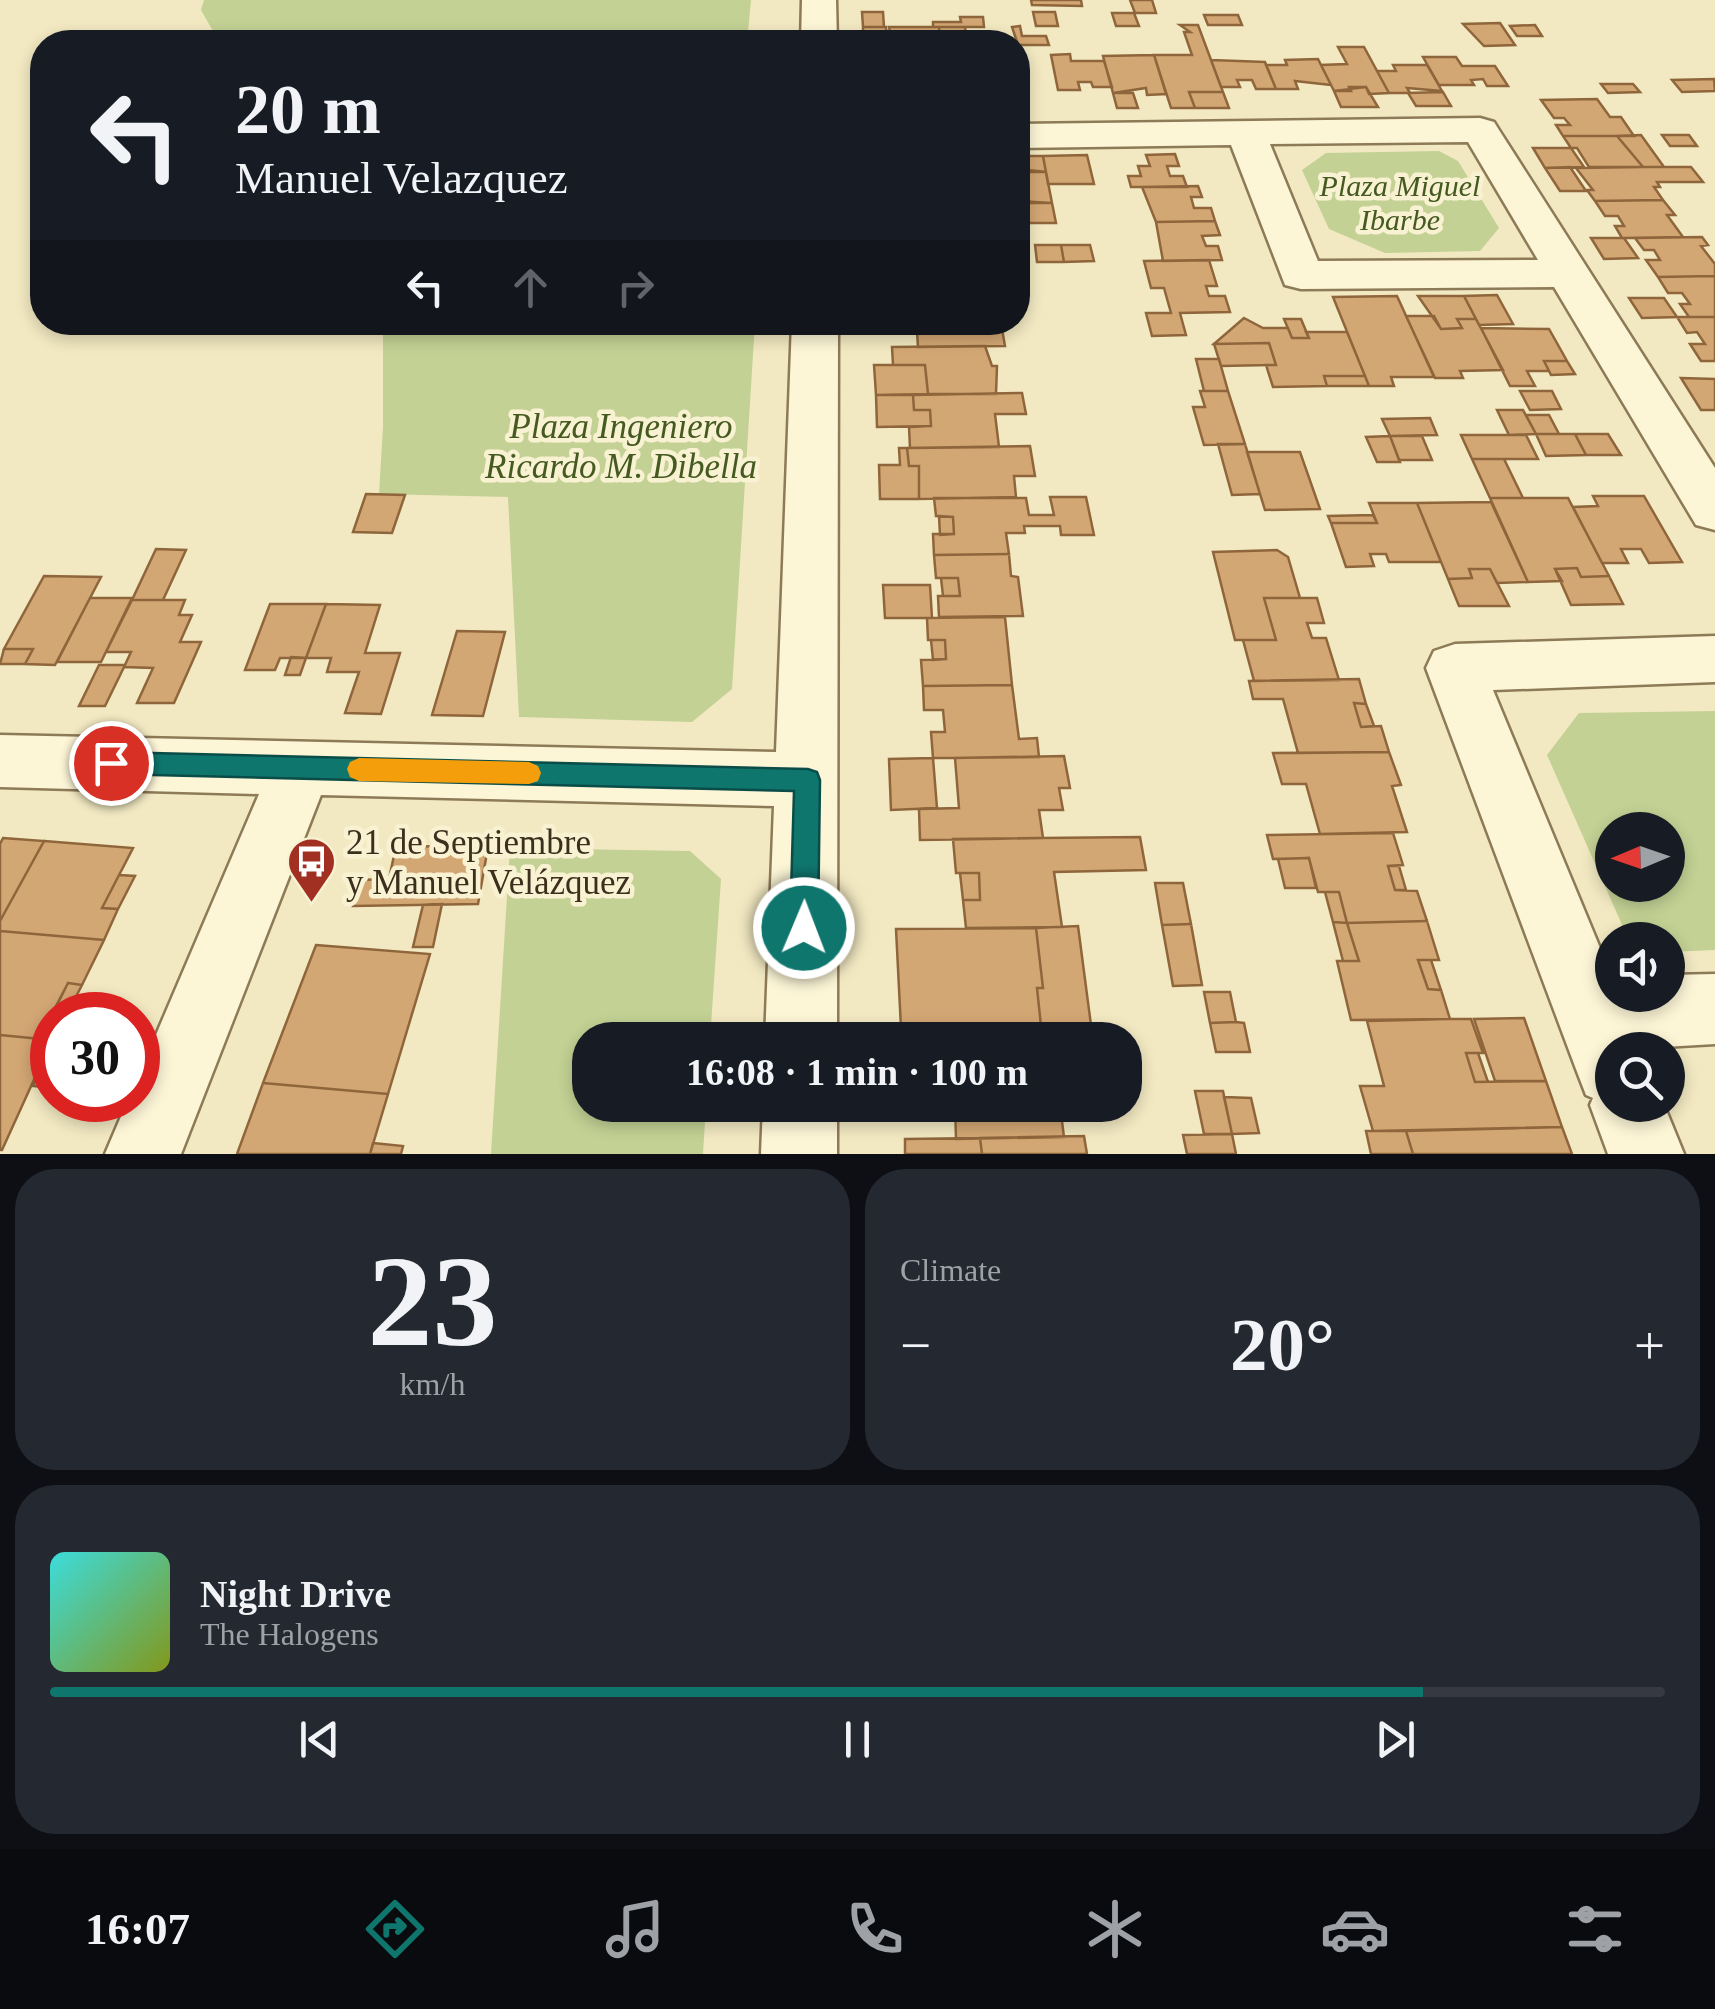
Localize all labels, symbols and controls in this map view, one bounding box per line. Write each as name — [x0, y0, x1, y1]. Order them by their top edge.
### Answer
icon: left — [70, 70, 200, 200]
text: 20 m — [235, 71, 381, 148]
text: Manuel Velazquez — [235, 153, 568, 203]
park label: Plaza Miguel Ibarbe — [1319, 169, 1480, 236]
icon: left — [398, 260, 453, 315]
icon: ahead — [503, 260, 558, 315]
icon: right — [608, 260, 663, 315]
park label: Plaza Ingeniero Ricardo M. Dibella — [484, 407, 757, 486]
pin — [69, 721, 154, 806]
icon: arrive — [84, 736, 139, 791]
north arrow — [1595, 812, 1685, 902]
map controls — [1595, 812, 1685, 1122]
place label: 21 de Septiembre y Manuel Velázquez — [346, 823, 631, 902]
bus stop icon: 21 de Septiembre y Manuel Velázquez — [285, 836, 337, 904]
position arrow — [752, 876, 856, 980]
button: sound — [1595, 922, 1685, 1012]
speed limit sign: 30 — [30, 992, 160, 1122]
button: search — [1595, 1032, 1685, 1122]
text: 16:08 · 1 min · 100 m — [686, 1051, 1028, 1093]
text: 23 — [368, 1229, 498, 1373]
text: Climate — [900, 1252, 1001, 1288]
text: 20° — [1230, 1303, 1335, 1386]
text: − — [900, 1315, 931, 1376]
text: + — [1634, 1315, 1665, 1376]
text: km/h — [400, 1366, 465, 1402]
text: Night Drive — [200, 1573, 391, 1615]
text: The Halogens — [200, 1616, 379, 1652]
icon: previous — [292, 1712, 347, 1767]
icon: pause — [830, 1712, 885, 1767]
icon: next — [1368, 1712, 1423, 1767]
icon: directions — [360, 1894, 430, 1964]
icon: music — [600, 1894, 670, 1964]
icon: phone — [840, 1894, 910, 1964]
icon: climate — [1080, 1894, 1150, 1964]
icon: car — [1320, 1894, 1390, 1964]
icon: filters — [1560, 1894, 1630, 1964]
text: 16:07 — [85, 1904, 190, 1954]

